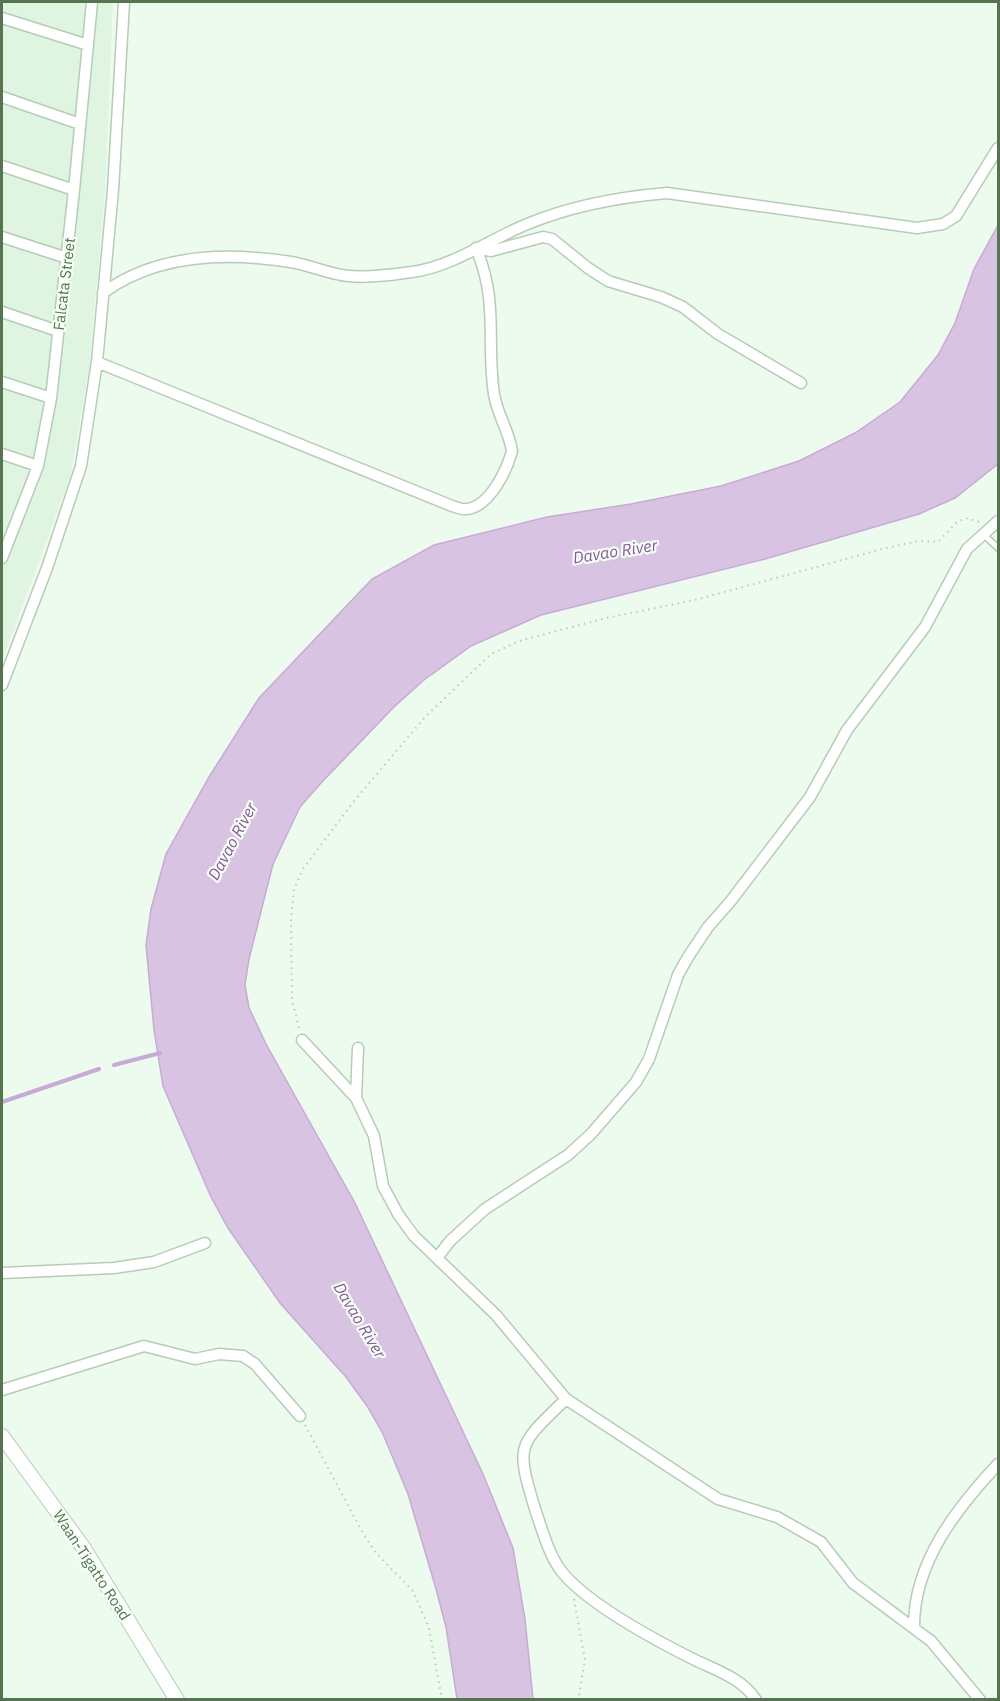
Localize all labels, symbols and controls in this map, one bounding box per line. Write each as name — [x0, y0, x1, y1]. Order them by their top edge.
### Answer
street label: Falcata Street — [49, 236, 79, 332]
water label: Davao River — [571, 534, 660, 568]
water label: Davao River — [203, 798, 261, 883]
water label: Davao River — [330, 1278, 391, 1363]
street label: Waan-Tigatto Road — [49, 1506, 135, 1624]

